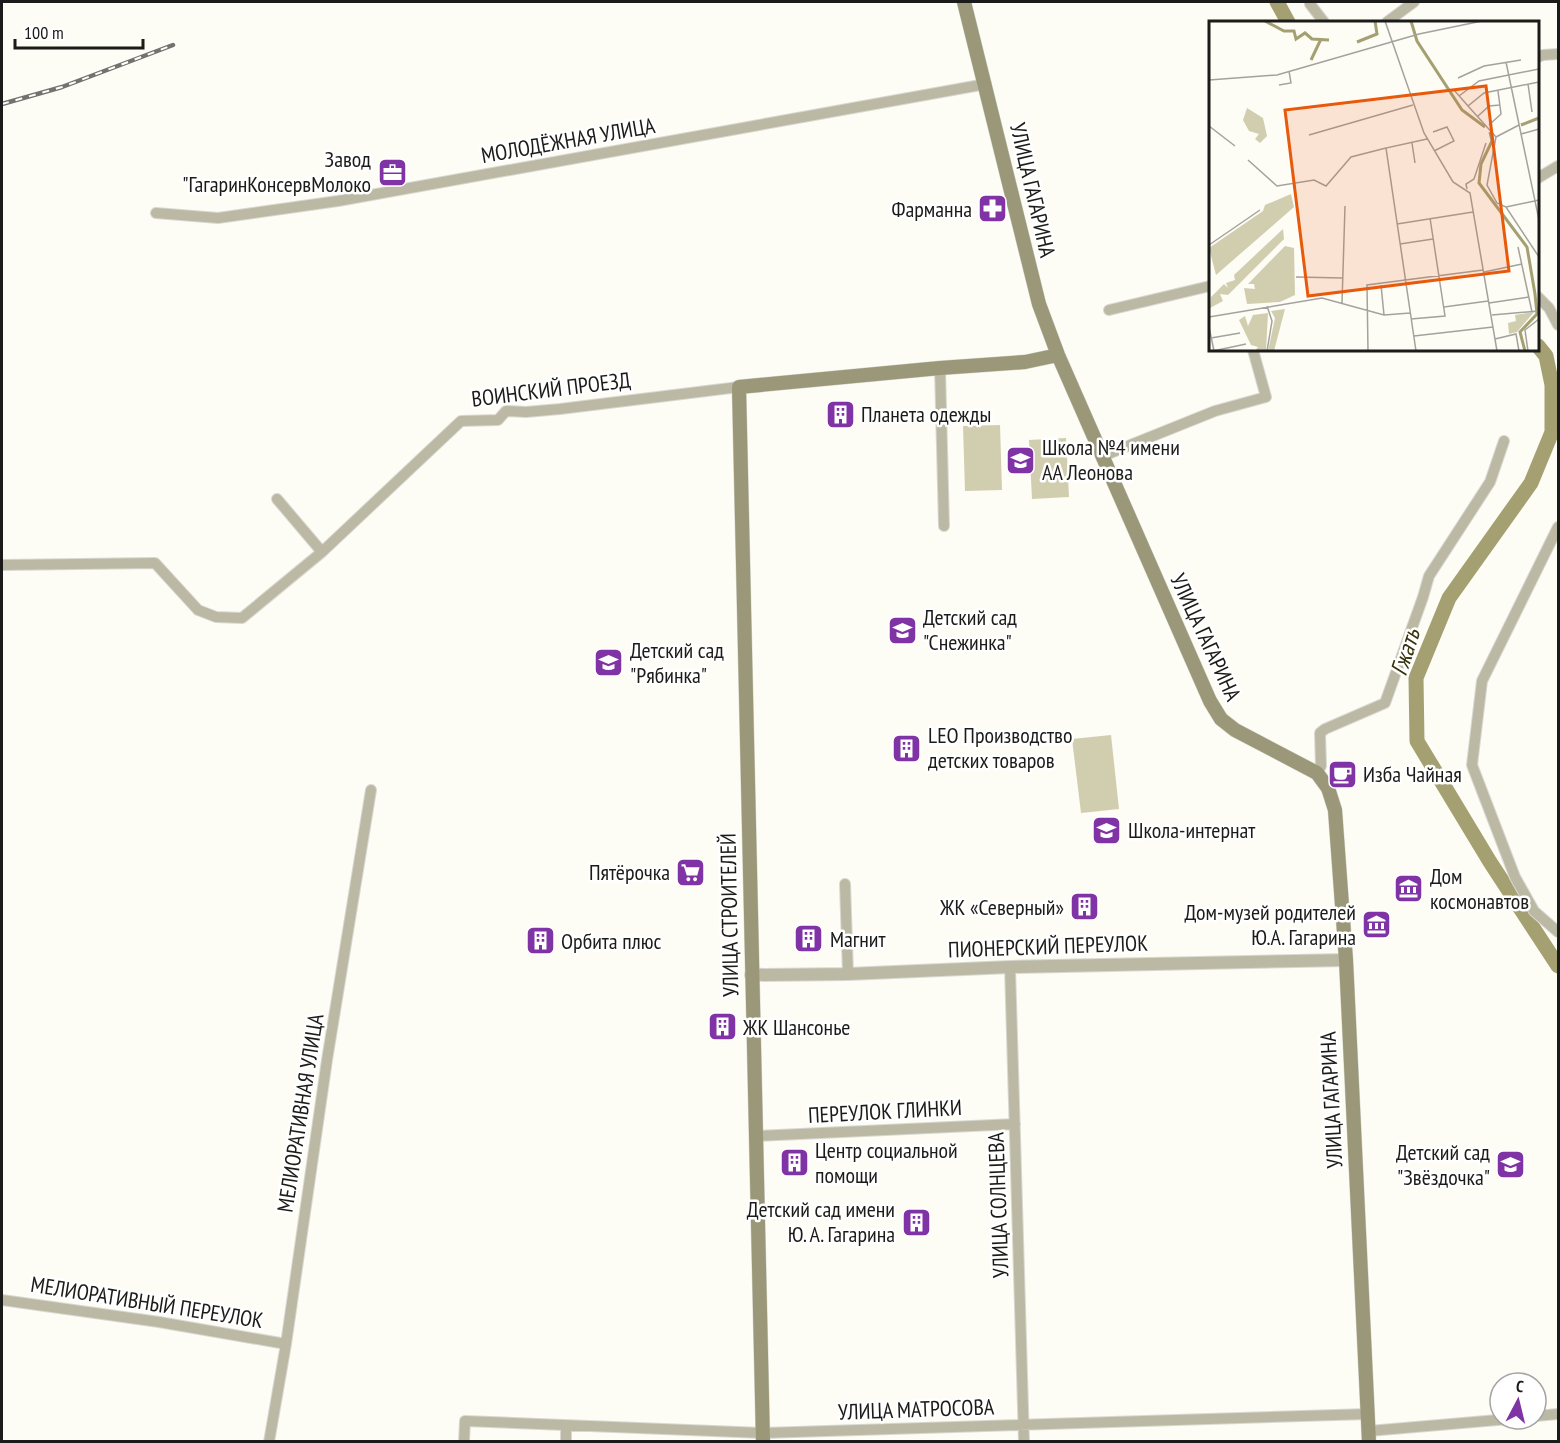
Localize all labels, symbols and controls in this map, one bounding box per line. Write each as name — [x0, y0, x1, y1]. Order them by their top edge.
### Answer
scale bar — [15, 12, 142, 50]
text: 100 m — [24, 21, 64, 44]
inset map — [1209, 21, 1539, 351]
street label: МОЛОДЁЖНАЯ УЛИЦА — [479, 111, 658, 169]
street label: УЛИЦА ГАГАРИНА — [1004, 120, 1062, 261]
place label: Завод "ГагаринКонсервМолоко — [182, 145, 371, 198]
office icon: Завод "ГагаринКонсервМолоко — [376, 156, 408, 188]
pharmacy icon: Фарманна — [977, 193, 1009, 225]
place label: Фарманна — [892, 195, 972, 223]
street label: ВОИНСКИЙ ПРОЕЗД — [470, 365, 632, 413]
building icon: Планета одежды — [824, 398, 856, 430]
place label: Планета одежды — [861, 400, 991, 428]
place label: Школа №4 имени АА Леонова — [1042, 433, 1180, 486]
school or university icon: Школа №4 имени АА Леонова — [1005, 444, 1037, 476]
street label: УЛИЦА ГАГАРИНА — [1164, 569, 1248, 706]
place label: Детский сад "Снежинка" — [923, 603, 1017, 656]
school or university icon: Детский сад "Снежинка" — [886, 614, 918, 646]
water label: Гжать — [1383, 624, 1427, 679]
place label: Детский сад "Рябинка" — [630, 636, 724, 689]
school or university icon: Детский сад "Рябинка" — [593, 647, 625, 679]
place label: LEO Производство детских товаров — [928, 721, 1072, 774]
building icon: LEO Производство детских товаров — [891, 732, 923, 764]
cafe icon: Изба Чайная — [1326, 758, 1358, 790]
place label: Изба Чайная — [1363, 760, 1462, 788]
school or university icon: Школа-интернат — [1091, 814, 1123, 846]
place label: Школа-интернат — [1128, 816, 1256, 844]
street label: УЛИЦА СТРОИТЕЛЕЙ — [714, 833, 744, 997]
supermarket icon: Пятёрочка — [675, 856, 707, 888]
place label: Пятёрочка — [589, 858, 670, 886]
place label: Дом космонавтов — [1430, 862, 1529, 915]
museum icon: Дом космонавтов — [1393, 873, 1425, 905]
building icon: ЖК «Северный» — [1069, 891, 1101, 923]
place label: ЖК «Северный» — [939, 893, 1064, 921]
place label: Дом-музей родителей Ю.А. Гагарина — [1185, 898, 1356, 951]
museum icon: Дом-музей родителей Ю.А. Гагарина — [1361, 909, 1393, 941]
building icon: Магнит — [793, 923, 825, 955]
building icon: Орбита плюс — [524, 925, 556, 957]
place label: Магнит — [830, 925, 887, 953]
place label: Орбита плюс — [561, 927, 662, 955]
street label: ПИОНЕРСКИЙ ПЕРЕУЛОК — [948, 929, 1149, 963]
street label: МЕЛИОРАТИВНАЯ УЛИЦА — [270, 1011, 330, 1214]
building icon: ЖК Шансонье — [706, 1011, 738, 1043]
place label: ЖК Шансонье — [742, 1013, 850, 1041]
street label: УЛИЦА ГАГАРИНА — [1313, 1030, 1349, 1169]
street label: ПЕРЕУЛОК ГЛИНКИ — [807, 1093, 963, 1129]
street label: УЛИЦА СОЛНЦЕВА — [981, 1131, 1015, 1278]
place label: Центр социальной помощи — [815, 1136, 958, 1189]
place label: Детский сад "Звёздочка" — [1396, 1138, 1490, 1191]
building icon: Центр социальной помощи — [778, 1147, 810, 1179]
school or university icon: Детский сад "Звёздочка" — [1495, 1149, 1527, 1181]
place label: Детский сад имени Ю. А. Гагарина — [747, 1195, 895, 1248]
building icon: Детский сад имени Ю. А. Гагарина — [900, 1206, 932, 1238]
street label: МЕЛИОРАТИВНЫЙ ПЕРЕУЛОК — [29, 1270, 265, 1334]
north arrow — [1488, 1371, 1548, 1431]
text: С — [1515, 1376, 1525, 1397]
street label: УЛИЦА МАТРОСОВА — [837, 1392, 995, 1426]

